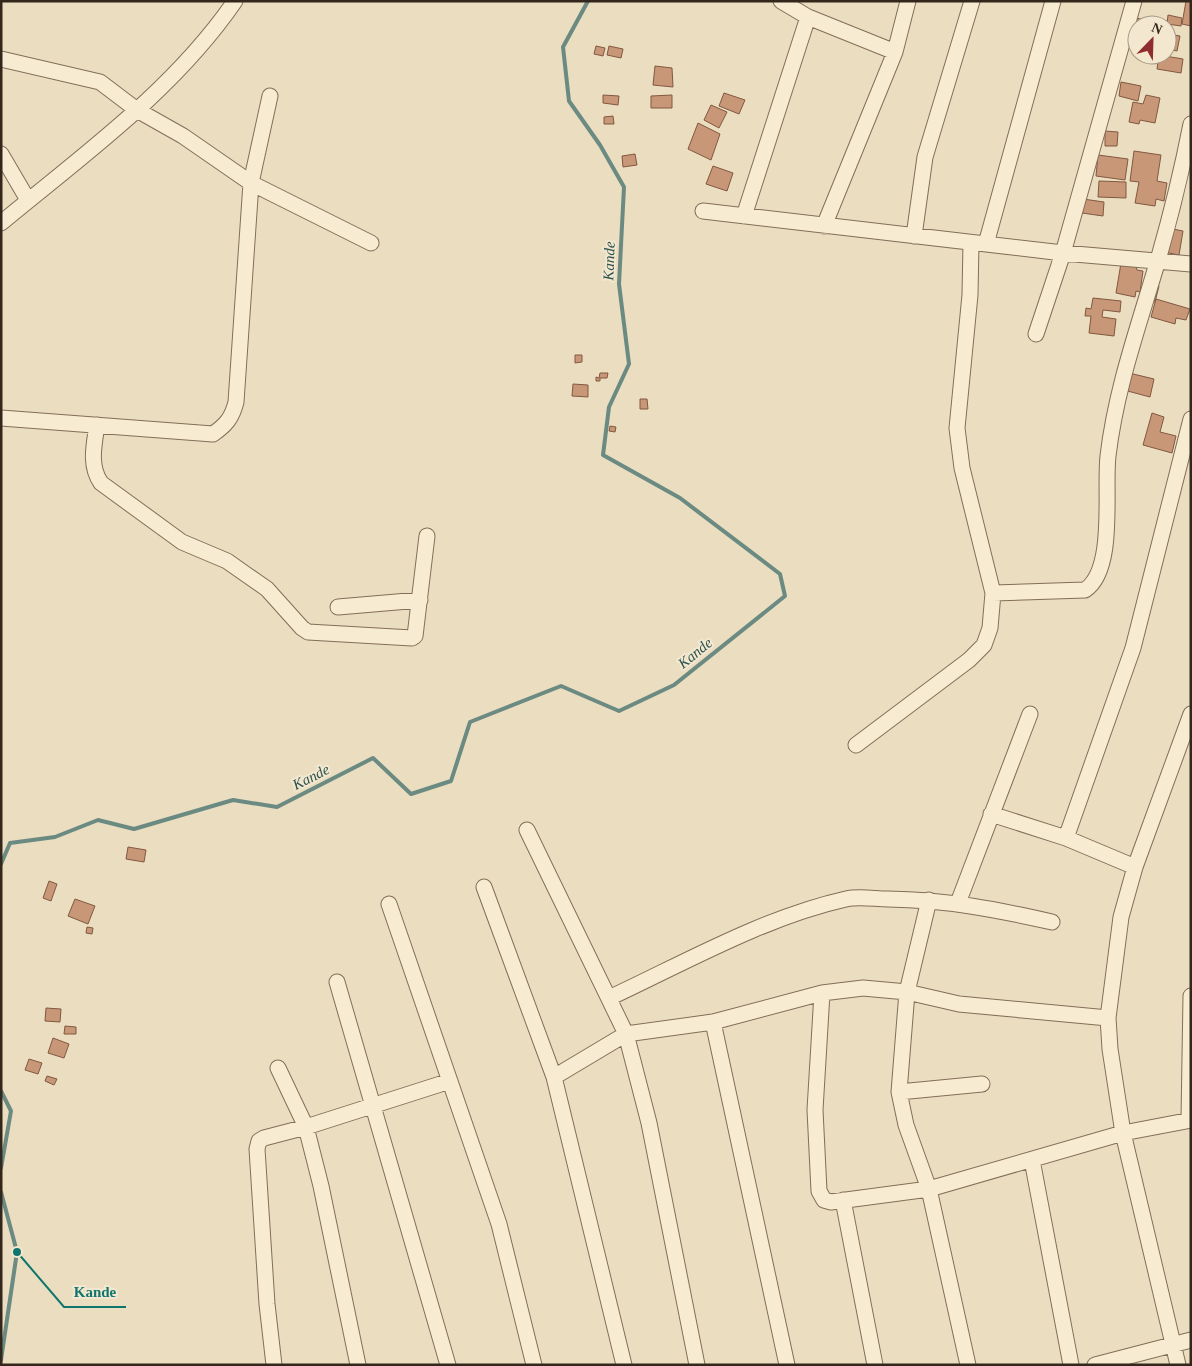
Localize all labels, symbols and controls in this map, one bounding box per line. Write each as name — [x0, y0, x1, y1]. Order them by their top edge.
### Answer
north arrow — [1127, 15, 1177, 65]
text: N — [1149, 20, 1164, 37]
water label: Kande — [600, 241, 618, 282]
water label: Kande — [674, 634, 716, 672]
water label: Kande — [289, 761, 332, 793]
callout: Kande — [64, 1277, 126, 1307]
text: Kande — [74, 1284, 117, 1300]

